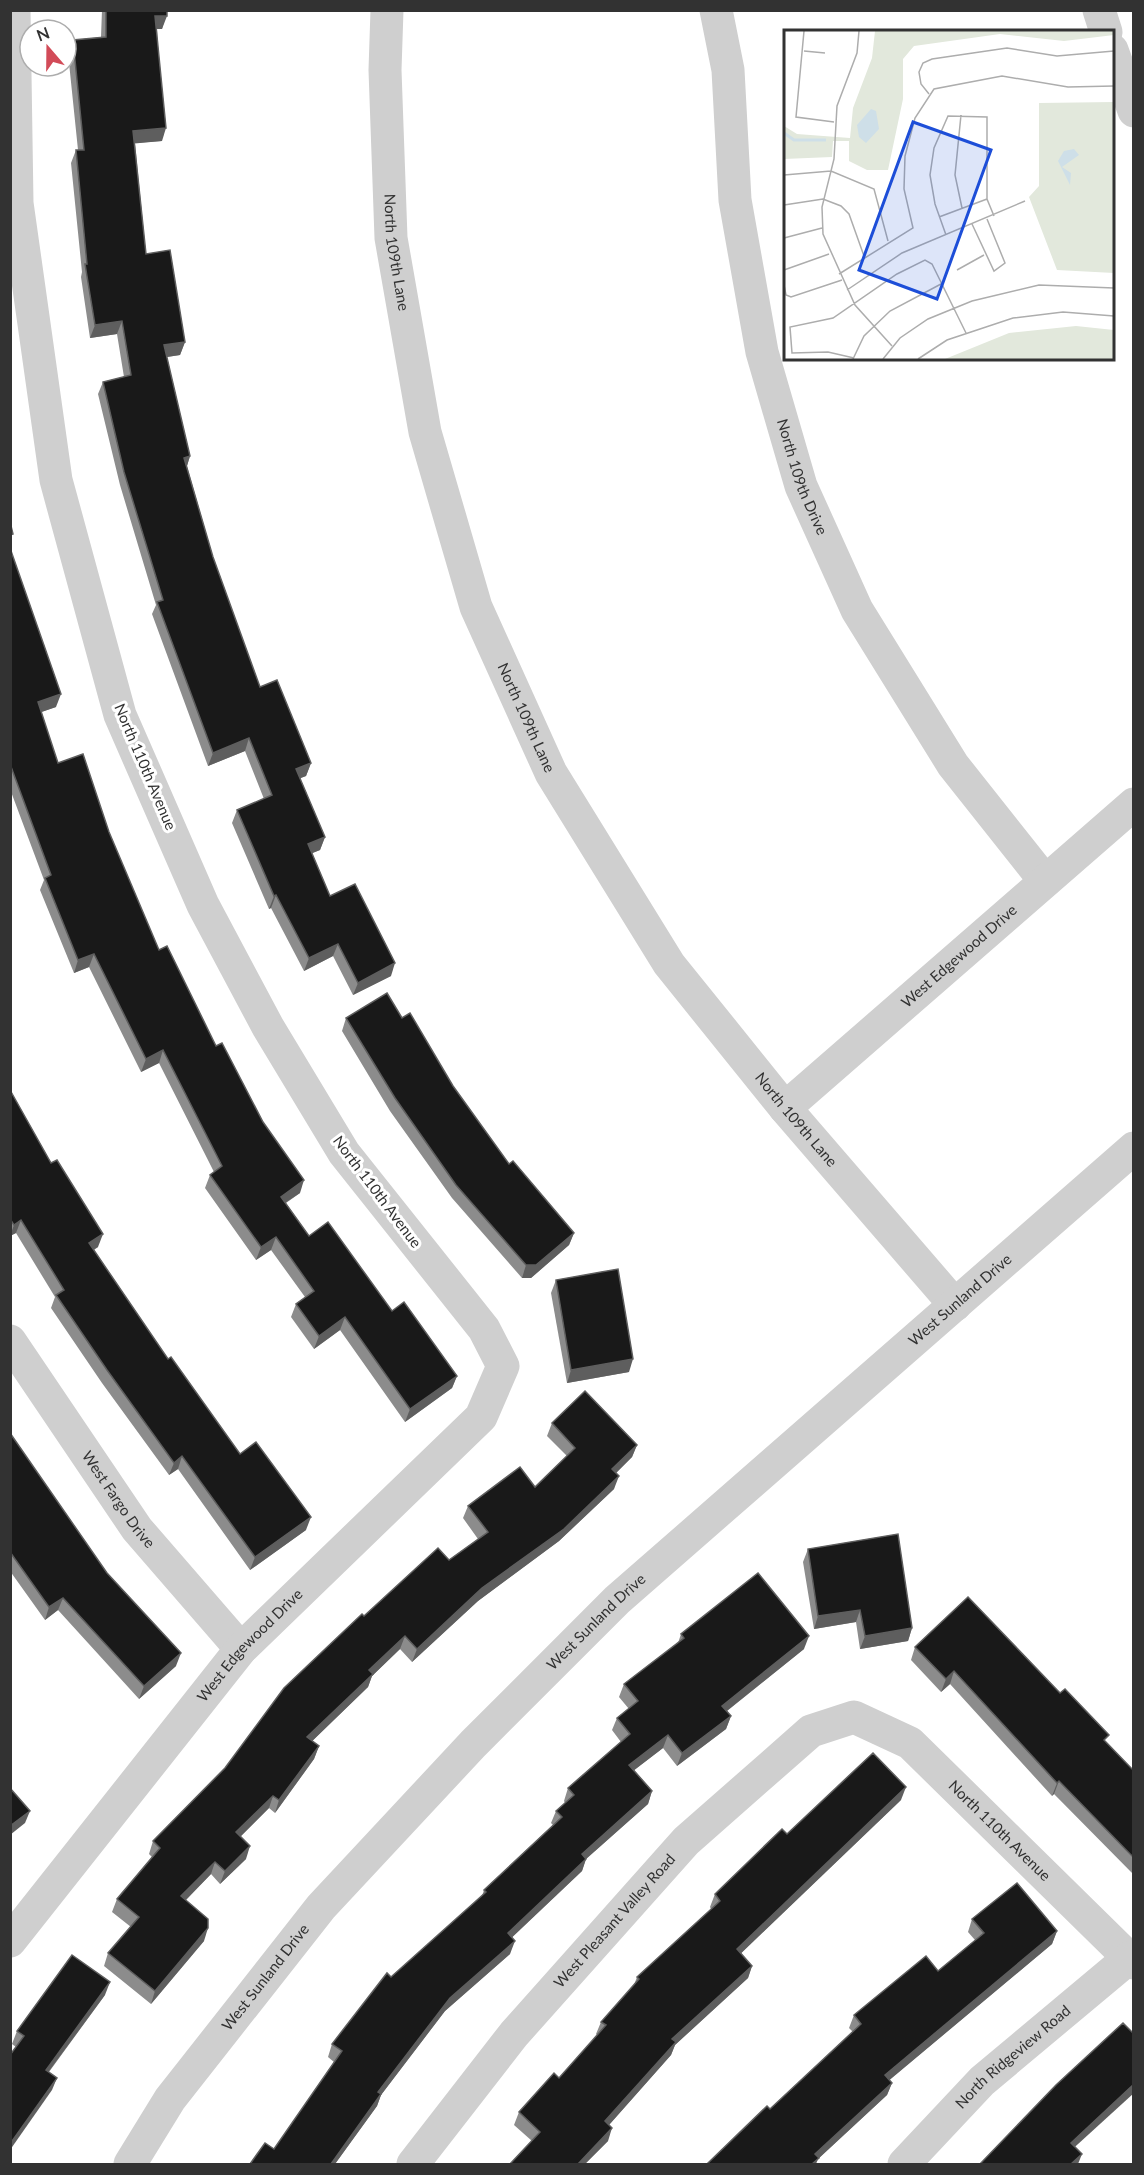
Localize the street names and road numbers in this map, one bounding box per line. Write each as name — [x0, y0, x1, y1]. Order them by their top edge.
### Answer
street label: North 109th Lane — [381, 194, 414, 312]
street label: North 109th Drive — [774, 416, 832, 538]
street label: North 109th Lane — [494, 660, 560, 775]
street label: North 110th Avenue — [111, 701, 181, 833]
street label: West Edgewood Drive — [897, 900, 1020, 1011]
street label: North 109th Lane — [752, 1068, 842, 1170]
street label: North 110th Avenue — [330, 1132, 426, 1251]
street label: West Sunland Drive — [905, 1249, 1015, 1349]
street label: West Fargo Drive — [79, 1447, 159, 1551]
street label: West Sunland Drive — [542, 1569, 649, 1673]
street label: West Edgewood Drive — [193, 1585, 306, 1705]
street label: North 110th Avenue — [945, 1776, 1055, 1884]
street label: West Pleasant Valley Road — [550, 1850, 678, 1991]
street label: West Sunland Drive — [217, 1920, 312, 2034]
street label: North Ridgeview Road — [951, 2001, 1074, 2112]

